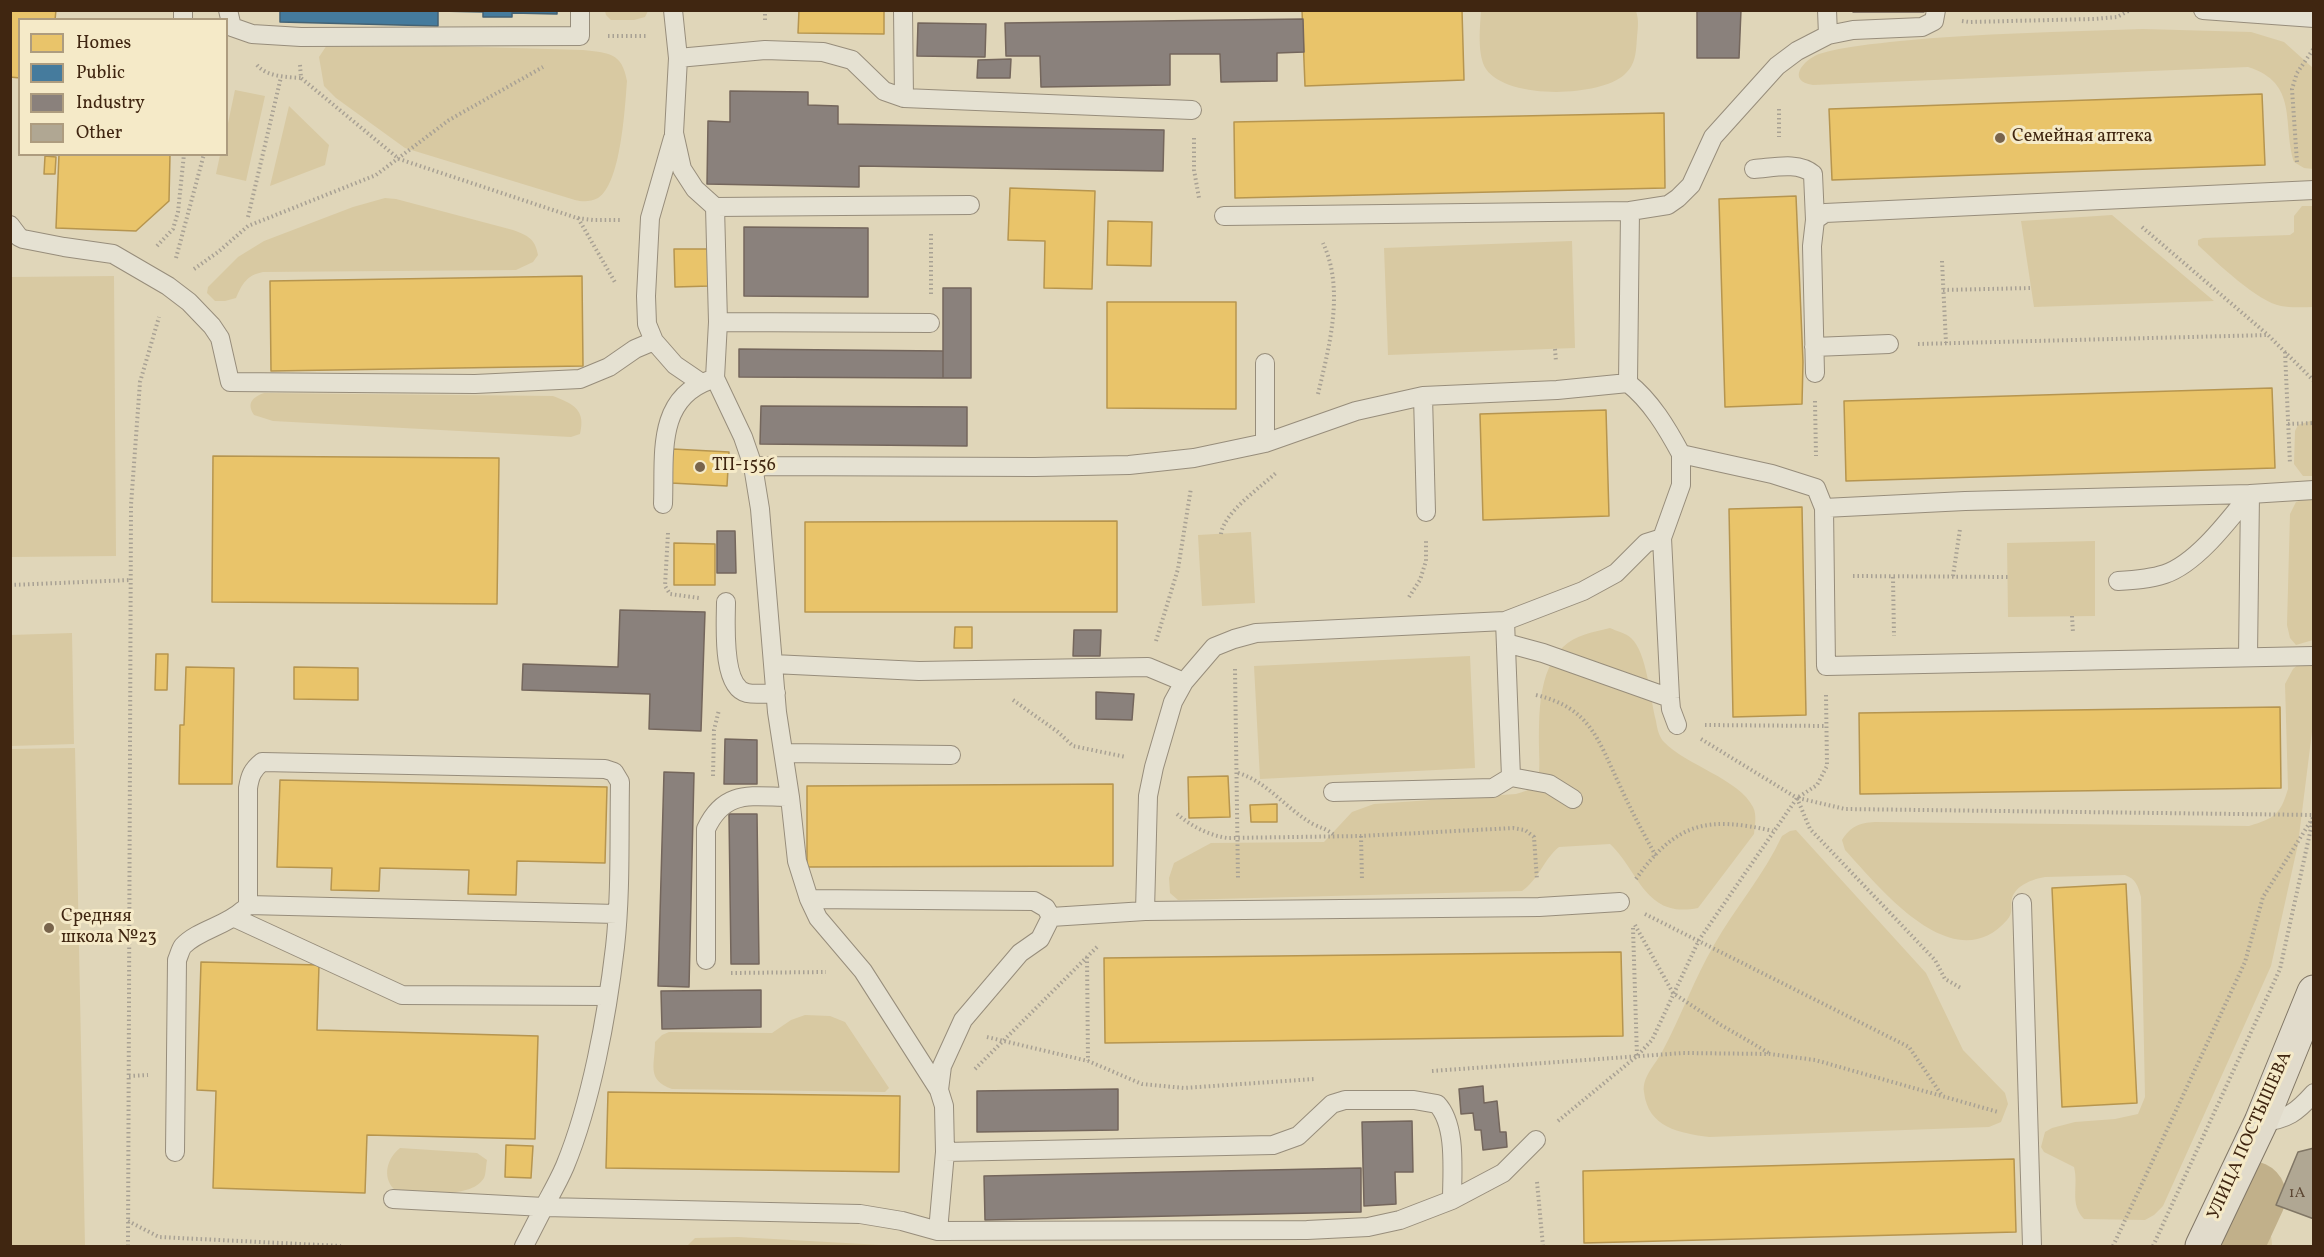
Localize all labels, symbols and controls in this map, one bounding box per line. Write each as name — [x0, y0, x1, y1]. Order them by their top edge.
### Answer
legend — [18, 18, 228, 156]
text: Homes — [76, 31, 131, 56]
text: Public — [76, 61, 125, 86]
text: Industry — [76, 91, 145, 116]
text: Other — [76, 121, 122, 146]
place label: Семейная аптека — [2012, 127, 2152, 149]
marker: Семейная аптека — [1993, 131, 2007, 145]
place label: ТП-1556 — [712, 456, 776, 478]
marker: ТП-1556 — [693, 460, 707, 474]
place label: Средняя школа №23 — [61, 907, 157, 950]
marker: Средняя школа №23 — [42, 921, 56, 935]
street label: УЛИЦА ПОСТЫШЕВА — [2204, 1049, 2298, 1223]
house number: 1А — [2289, 1185, 2305, 1203]

